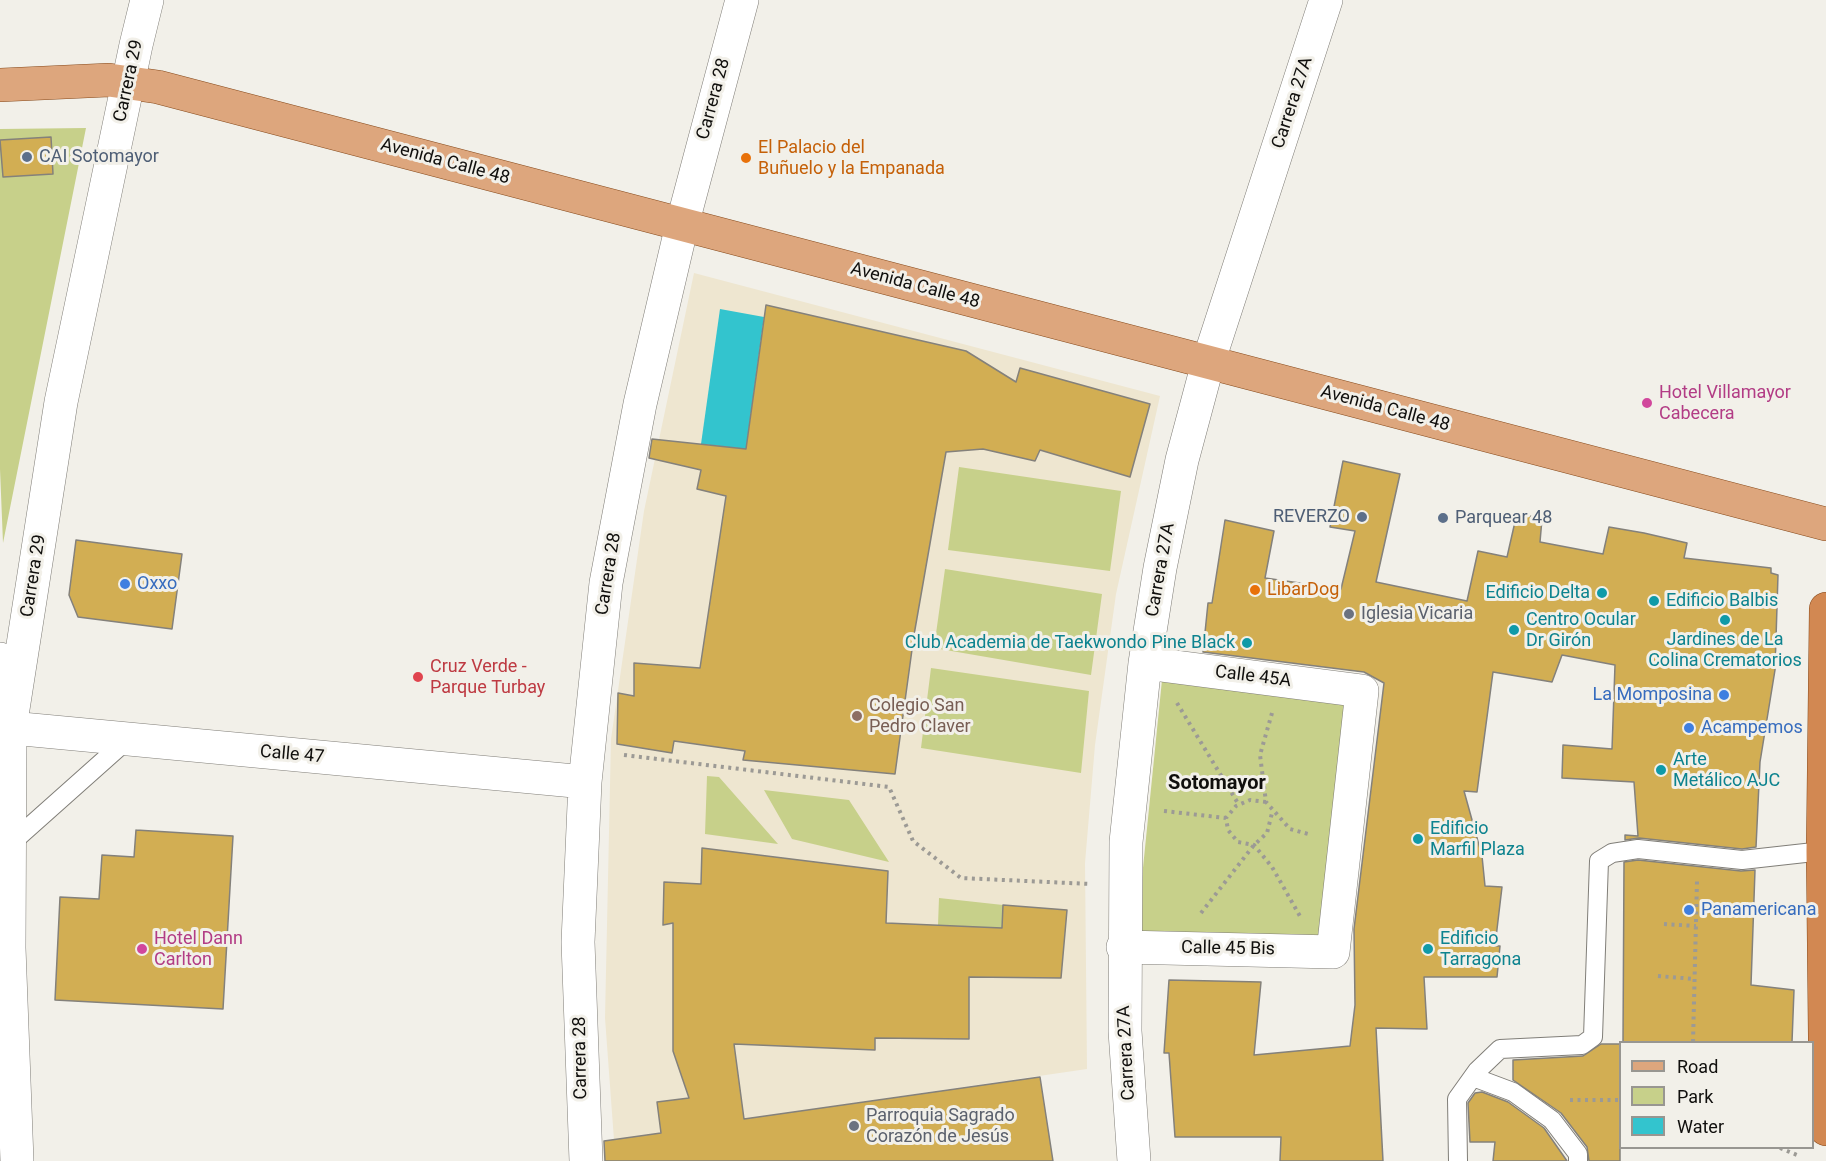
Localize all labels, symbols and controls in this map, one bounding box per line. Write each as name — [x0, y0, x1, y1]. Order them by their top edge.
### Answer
street label: Carrera 29 — [110, 38, 148, 124]
street label: Carrera 27A — [1268, 54, 1318, 152]
street label: Carrera 28 — [693, 56, 735, 142]
street label: Avenida Calle 48 — [378, 134, 512, 190]
place label: El Palacio del Buñuelo y la Empanada — [758, 137, 945, 180]
place label: CAI Sotomayor — [39, 146, 159, 168]
marker: CAI Sotomayor — [20, 150, 34, 164]
marker: El Palacio del Buñuelo y la Empanada — [739, 151, 753, 165]
street label: Avenida Calle 48 — [848, 258, 982, 314]
street label: Avenida Calle 48 — [1318, 381, 1452, 437]
place label: Hotel Villamayor Cabecera — [1659, 382, 1791, 424]
marker: Hotel Villamayor Cabecera — [1640, 396, 1654, 410]
place label: REVERZO — [1273, 506, 1350, 528]
place label: Parquear 48 — [1455, 507, 1552, 529]
marker: REVERZO — [1355, 510, 1369, 524]
marker: Parquear 48 — [1436, 511, 1450, 525]
street label: Carrera 27A — [1142, 521, 1180, 619]
street label: Carrera 28 — [592, 531, 626, 617]
street label: Carrera 29 — [17, 533, 51, 619]
place label: Oxxo — [137, 573, 177, 595]
marker: Oxxo — [118, 577, 132, 591]
place label: LibarDog — [1267, 579, 1339, 601]
place label: Edificio Delta — [1485, 582, 1590, 604]
marker: LibarDog — [1248, 583, 1262, 597]
marker: Edificio Delta — [1595, 586, 1609, 600]
place label: Edificio Balbis — [1666, 590, 1778, 612]
marker: Edificio Balbis — [1647, 594, 1661, 608]
place label: Iglesia Vicaria — [1361, 603, 1473, 625]
marker: Iglesia Vicaria — [1342, 607, 1356, 621]
place label: Centro Ocular Dr Girón — [1526, 609, 1636, 652]
marker: Jardines de La Colina Crematorios — [1718, 613, 1732, 627]
marker: Centro Ocular Dr Girón — [1507, 623, 1521, 637]
place label: Jardines de La Colina Crematorios — [1648, 629, 1802, 672]
place label: Club Academia de Taekwondo Pine Black — [905, 632, 1235, 654]
marker: Club Academia de Taekwondo Pine Black — [1240, 636, 1254, 650]
place label: Cruz Verde - Parque Turbay — [430, 656, 545, 698]
street label: Calle 45A — [1214, 662, 1292, 692]
marker: Cruz Verde - Parque Turbay — [411, 670, 425, 684]
place label: La Momposina — [1593, 684, 1712, 706]
marker: La Momposina — [1717, 688, 1731, 702]
place label: Colegio San Pedro Claver — [869, 695, 971, 738]
marker: Colegio San Pedro Claver — [850, 709, 864, 723]
place label: Acampemos — [1701, 717, 1803, 739]
marker: Acampemos — [1682, 721, 1696, 735]
street label: Calle 47 — [259, 741, 325, 769]
place label: Arte Metálico AJC — [1673, 749, 1780, 792]
marker: Arte Metálico AJC — [1654, 763, 1668, 777]
district label: Sotomayor — [1168, 772, 1266, 796]
place label: Edificio Marfil Plaza — [1430, 818, 1525, 860]
marker: Edificio Marfil Plaza — [1411, 832, 1425, 846]
place label: Panamericana — [1701, 899, 1817, 921]
marker: Panamericana — [1682, 903, 1696, 917]
place label: Hotel Dann Carlton — [154, 928, 243, 970]
place label: Edificio Tarragona — [1440, 928, 1521, 970]
street label: Calle 45 Bis — [1181, 937, 1275, 961]
marker: Hotel Dann Carlton — [135, 942, 149, 956]
marker: Edificio Tarragona — [1421, 942, 1435, 956]
street label: Carrera 27A — [1114, 1005, 1140, 1101]
street label: Carrera 28 — [569, 1016, 593, 1100]
legend — [1619, 1041, 1814, 1149]
text: Road — [1677, 1056, 1718, 1077]
text: Park — [1677, 1086, 1713, 1107]
place label: Parroquia Sagrado Corazón de Jesús — [866, 1105, 1015, 1148]
text: Water — [1677, 1116, 1724, 1137]
marker: Parroquia Sagrado Corazón de Jesús — [847, 1119, 861, 1133]

